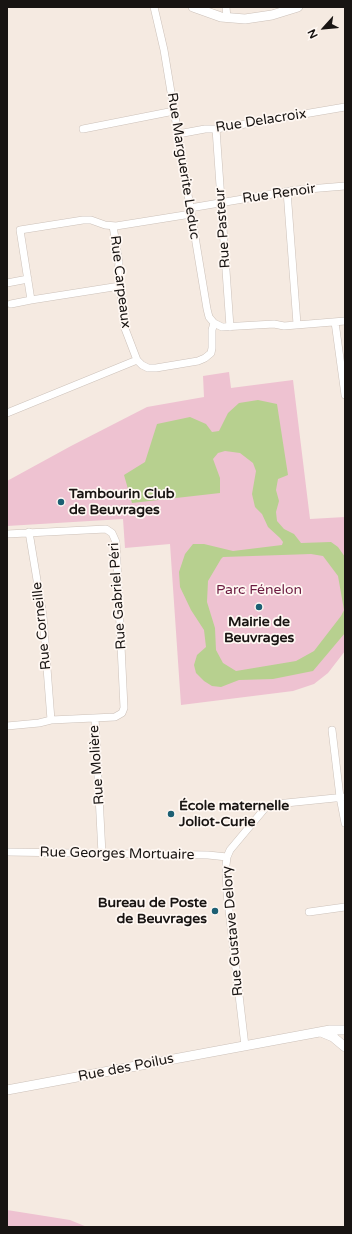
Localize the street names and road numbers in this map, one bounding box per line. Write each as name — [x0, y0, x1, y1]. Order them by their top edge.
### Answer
street label: Rue Marguerite Leduc — [163, 91, 203, 241]
street label: Rue Delacroix — [214, 106, 308, 136]
street label: Rue Renoir — [241, 181, 317, 207]
street label: Rue Pasteur — [212, 187, 234, 269]
street label: Rue Carpeaux — [106, 235, 134, 329]
street label: Rue Gabriel Péri — [106, 542, 130, 650]
street label: Rue Corneille — [29, 581, 55, 671]
street label: Rue Molière — [86, 725, 108, 805]
street label: Rue Georges Mortuaire — [39, 844, 195, 864]
street label: Rue Gustave Delory — [219, 865, 247, 997]
street label: Rue des Poilus — [77, 1050, 175, 1086]

